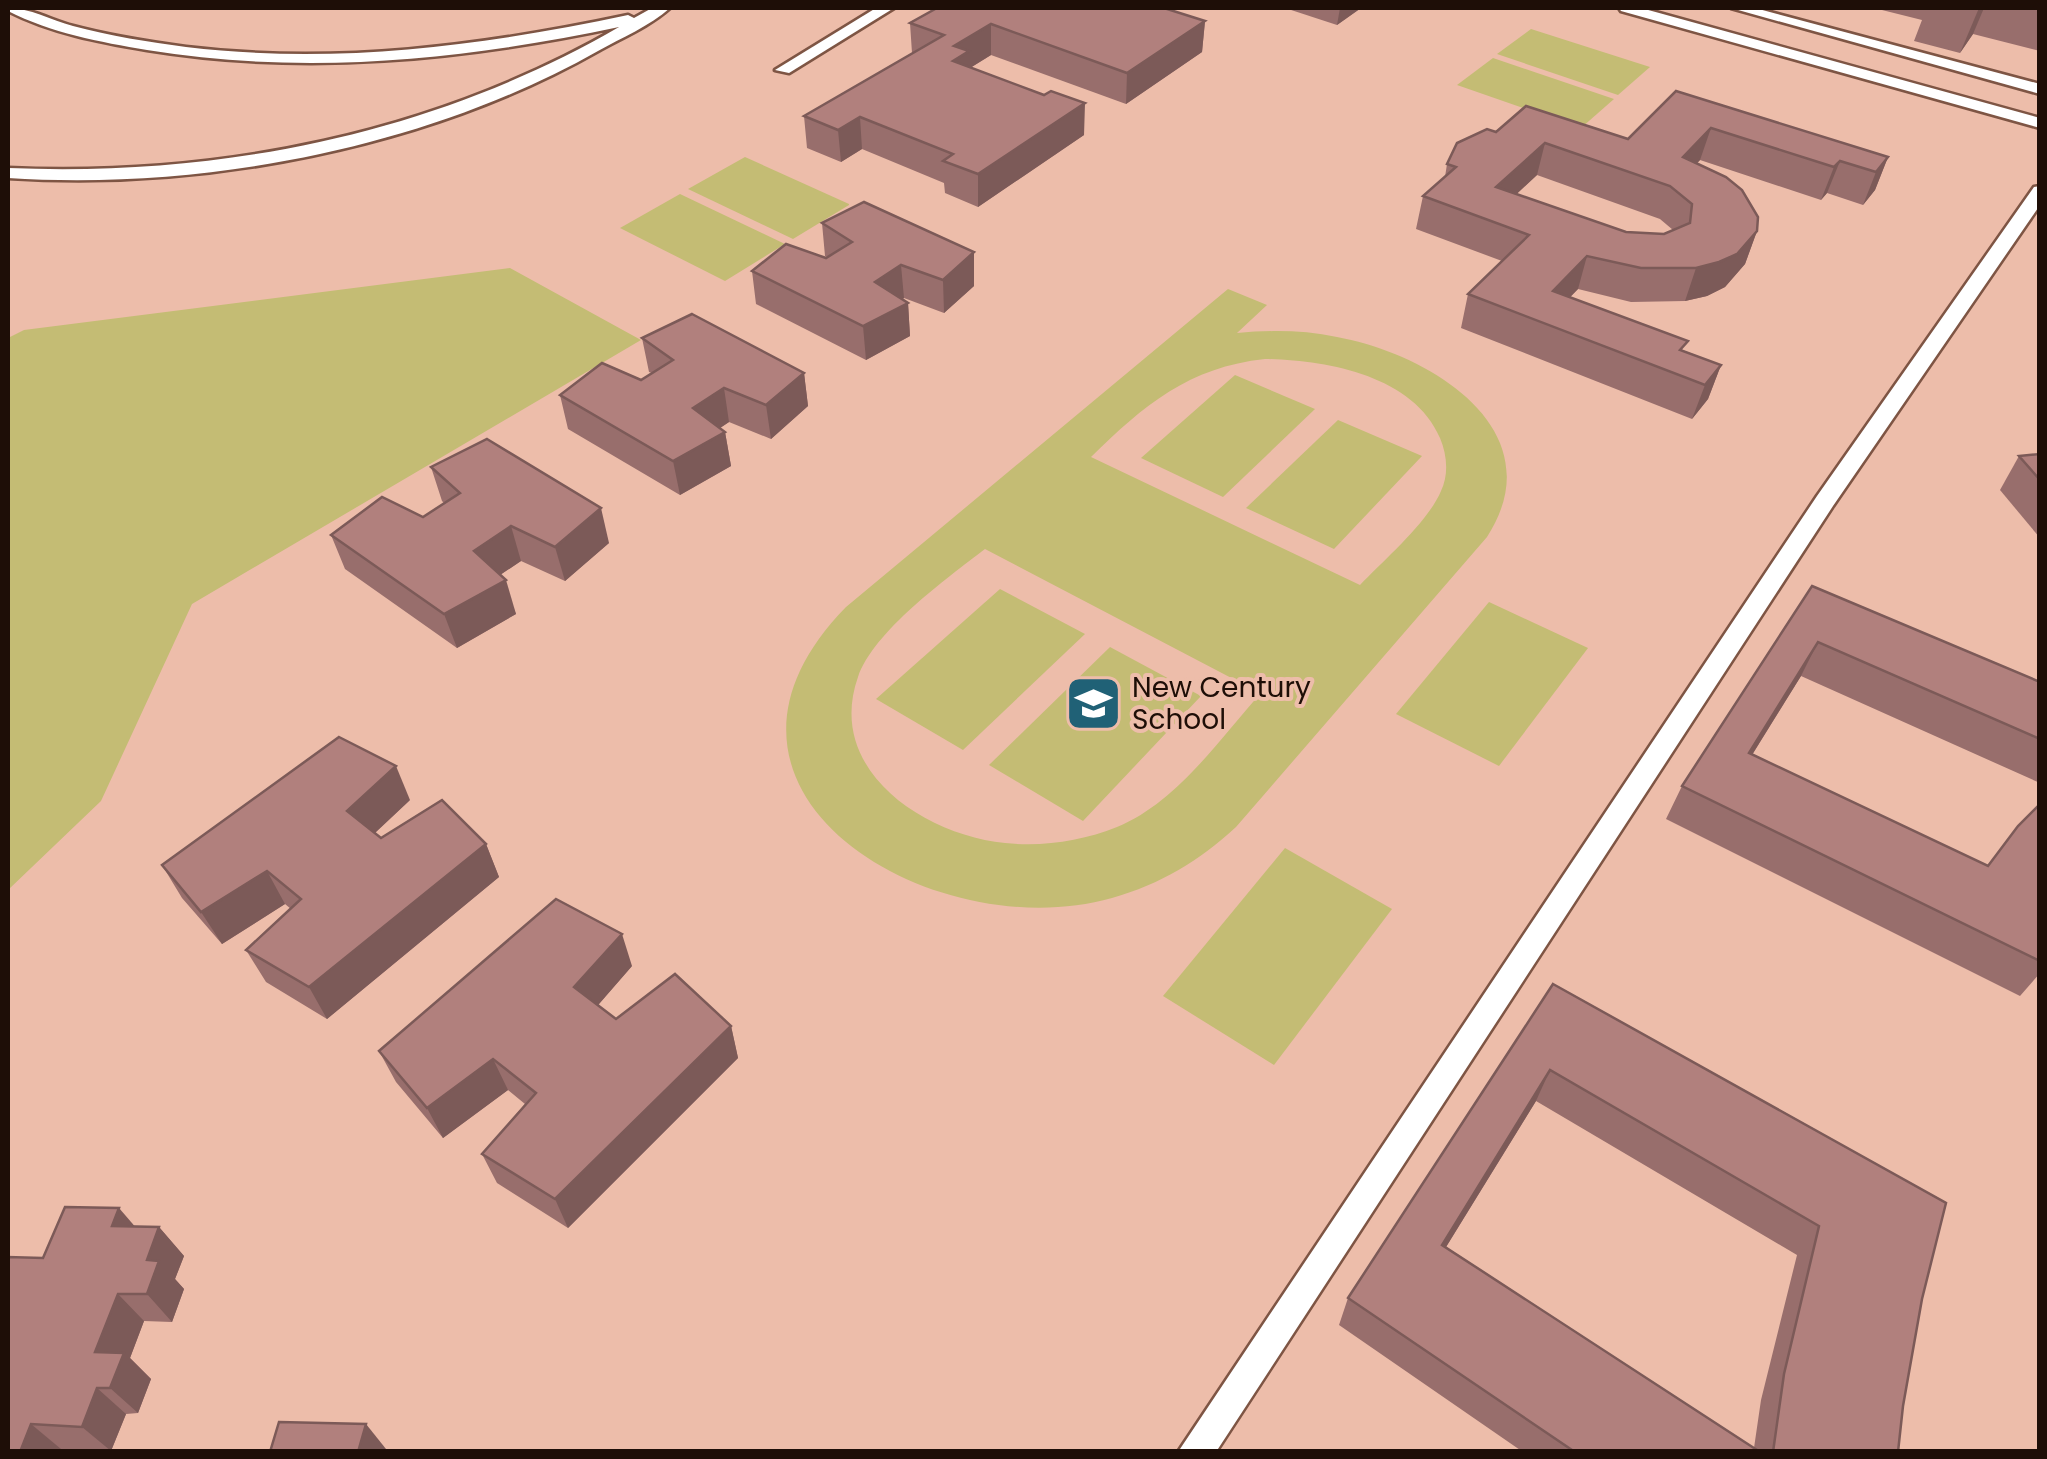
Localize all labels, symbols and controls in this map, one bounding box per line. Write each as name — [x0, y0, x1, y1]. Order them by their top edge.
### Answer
place label: New Century School — [1132, 668, 1311, 739]
school or university icon: New Century School — [1063, 673, 1123, 733]

